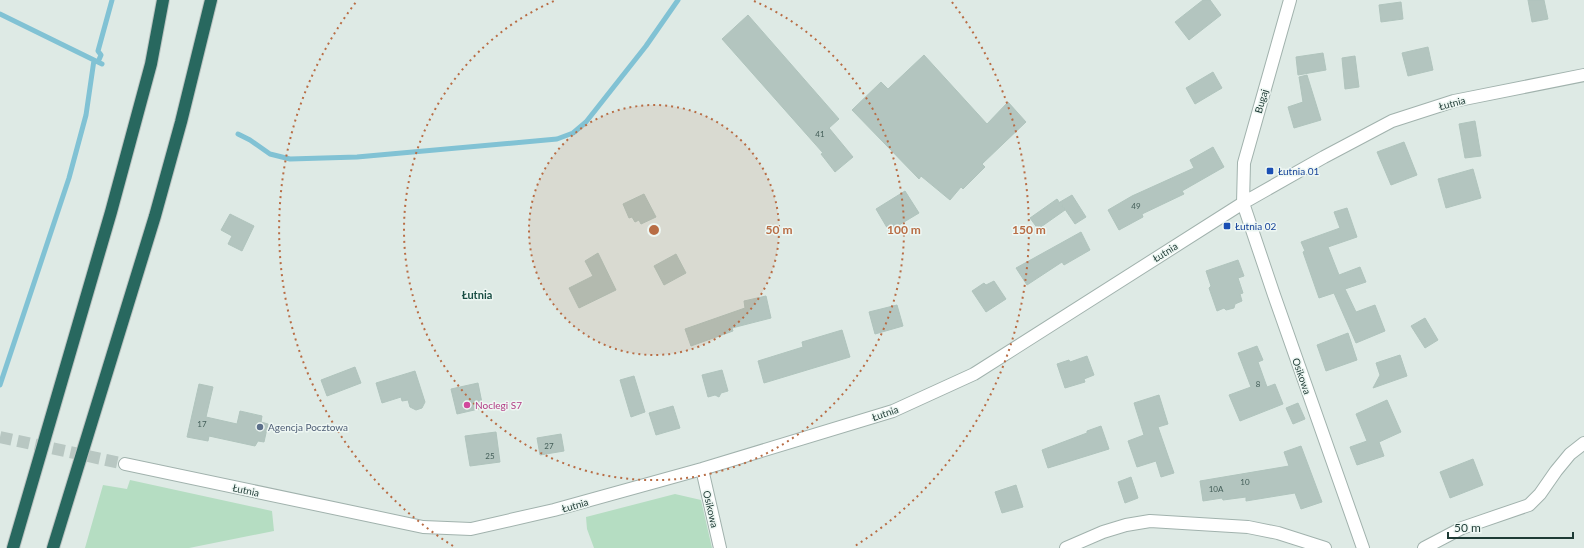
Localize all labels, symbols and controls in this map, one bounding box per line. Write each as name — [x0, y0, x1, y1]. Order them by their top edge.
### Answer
street label: Bugaj — [1252, 88, 1270, 114]
street label: Łutnia — [1437, 94, 1467, 112]
house number: 41 — [815, 129, 825, 139]
place label: Łutnia 01 — [1278, 165, 1319, 177]
marker: Łutnia 01 — [1265, 166, 1275, 176]
house number: 49 — [1131, 201, 1141, 211]
place label: Łutnia 02 — [1235, 220, 1276, 232]
marker: Łutnia 02 — [1222, 221, 1232, 231]
text: 50 m — [766, 222, 792, 237]
text: 100 m — [887, 222, 921, 237]
text: 150 m — [1012, 222, 1046, 237]
centre of rings — [647, 223, 661, 237]
street label: Łutnia — [1150, 240, 1180, 264]
district label: Łutnia — [462, 288, 492, 301]
street label: Osikowa — [1290, 356, 1314, 396]
house number: 8 — [1256, 379, 1261, 389]
place label: Noclegi S7 — [475, 399, 522, 411]
marker: Noclegi S7 — [462, 400, 472, 410]
street label: Łutnia — [870, 403, 900, 423]
house number: 17 — [197, 419, 207, 429]
place label: Agencja Pocztowa — [268, 421, 348, 433]
marker: Agencja Pocztowa — [255, 422, 265, 432]
house number: 27 — [544, 441, 554, 451]
house number: 25 — [485, 451, 495, 461]
house number: 10 — [1240, 477, 1250, 487]
street label: Łutnia — [231, 481, 261, 499]
house number: 10A — [1209, 484, 1224, 494]
street label: Osikowa — [701, 489, 721, 529]
street label: Łutnia — [560, 495, 590, 515]
scale bar — [1448, 514, 1573, 540]
text: 50 m — [1454, 520, 1481, 535]

